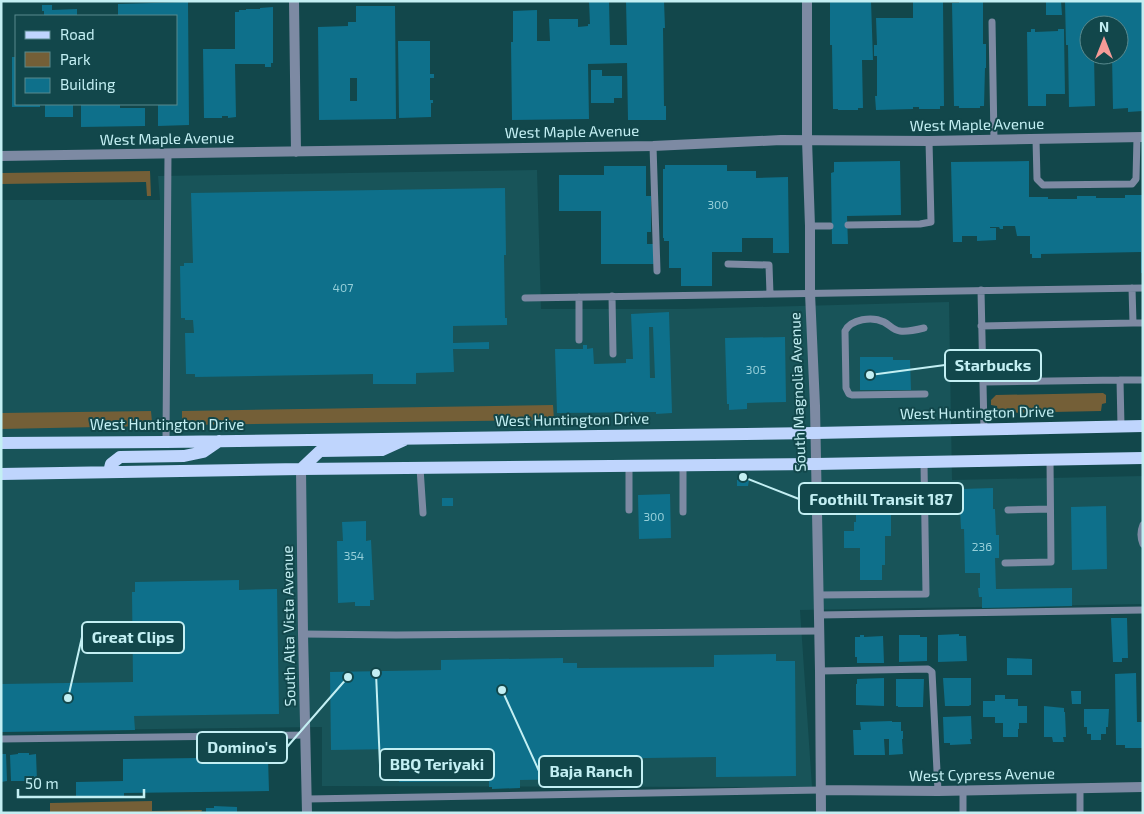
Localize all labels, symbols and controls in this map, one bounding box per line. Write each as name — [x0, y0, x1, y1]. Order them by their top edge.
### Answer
legend — [15, 15, 178, 105]
north arrow — [1079, 15, 1129, 65]
text: N — [1099, 18, 1109, 35]
text: Road — [60, 25, 95, 43]
text: Park — [60, 50, 91, 68]
text: Building — [60, 75, 116, 93]
street label: West Maple Avenue — [910, 114, 1044, 134]
street label: West Maple Avenue — [505, 121, 639, 141]
street label: West Maple Avenue — [100, 128, 234, 148]
house number: 300 — [707, 197, 729, 211]
house number: 407 — [333, 280, 353, 294]
street label: South Magnolia Avenue — [785, 312, 809, 472]
callout: Starbucks — [945, 350, 1041, 381]
text: Starbucks — [955, 355, 1031, 374]
house number: 305 — [746, 362, 766, 376]
street label: West Huntington Drive — [900, 402, 1054, 422]
street label: West Huntington Drive — [495, 409, 649, 429]
street label: West Huntington Drive — [90, 415, 244, 433]
callout: Foothill Transit 187 — [799, 483, 963, 514]
text: Foothill Transit 187 — [809, 489, 953, 508]
house number: 300 — [643, 509, 665, 523]
house number: 236 — [972, 539, 992, 553]
street label: South Alta Vista Avenue — [278, 545, 298, 707]
house number: 354 — [344, 548, 364, 562]
callout: Great Clips — [82, 622, 184, 653]
text: Great Clips — [92, 627, 174, 646]
callout: Domino's — [197, 732, 287, 763]
text: Domino's — [207, 737, 277, 756]
callout: BBQ Teriyaki — [380, 749, 494, 780]
text: BBQ Teriyaki — [390, 754, 484, 774]
callout: Baja Ranch — [539, 756, 642, 787]
text: Baja Ranch — [549, 761, 633, 780]
street label: West Cypress Avenue — [909, 764, 1055, 784]
scale bar — [18, 766, 144, 798]
text: 50 m — [25, 774, 59, 792]

